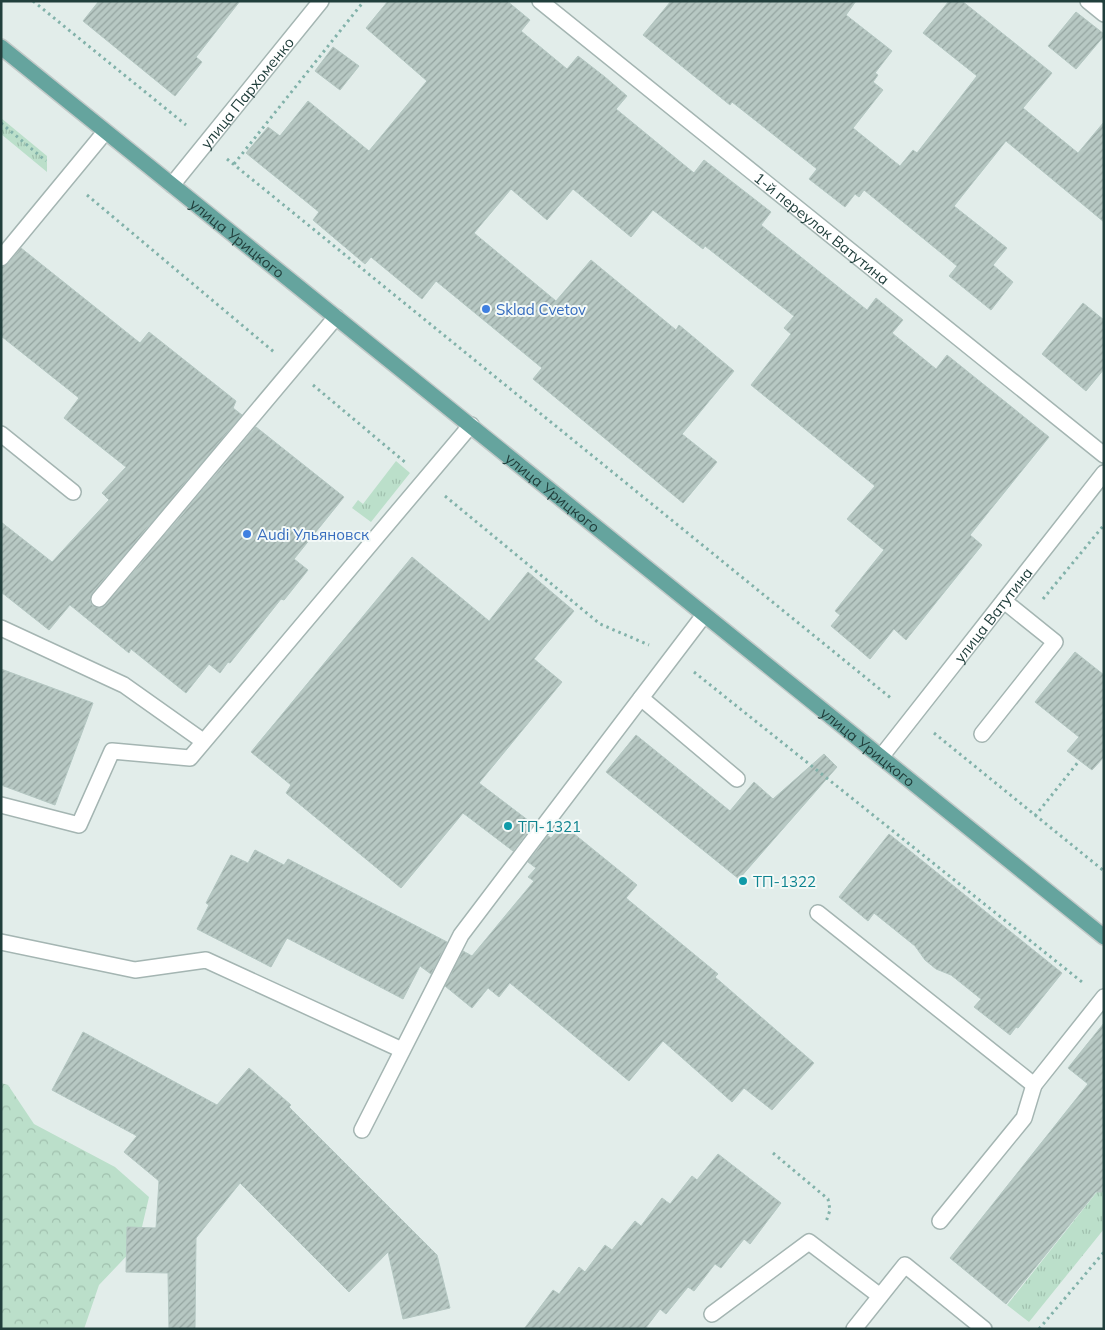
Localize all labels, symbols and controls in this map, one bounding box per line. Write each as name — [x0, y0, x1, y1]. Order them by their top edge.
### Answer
street label: улица Пархоменко — [196, 33, 298, 152]
street label: 1-й переулок Ватутина — [750, 168, 894, 288]
street label: улица Урицкого — [186, 194, 289, 282]
place label: Sklad Cvetov — [496, 300, 586, 319]
marker: Sklad Cvetov — [480, 303, 492, 315]
street label: улица Урицкого — [502, 448, 604, 536]
place label: Audi Ульяновск — [257, 525, 370, 544]
marker: Audi Ульяновск — [241, 528, 253, 540]
street label: улица Ватутина — [949, 563, 1036, 666]
street label: улица Урицкого — [817, 703, 919, 790]
place label: ТП-1321 — [518, 817, 581, 836]
marker: ТП-1321 — [502, 820, 514, 832]
place label: ТП-1322 — [753, 872, 816, 891]
marker: ТП-1322 — [737, 875, 749, 887]

